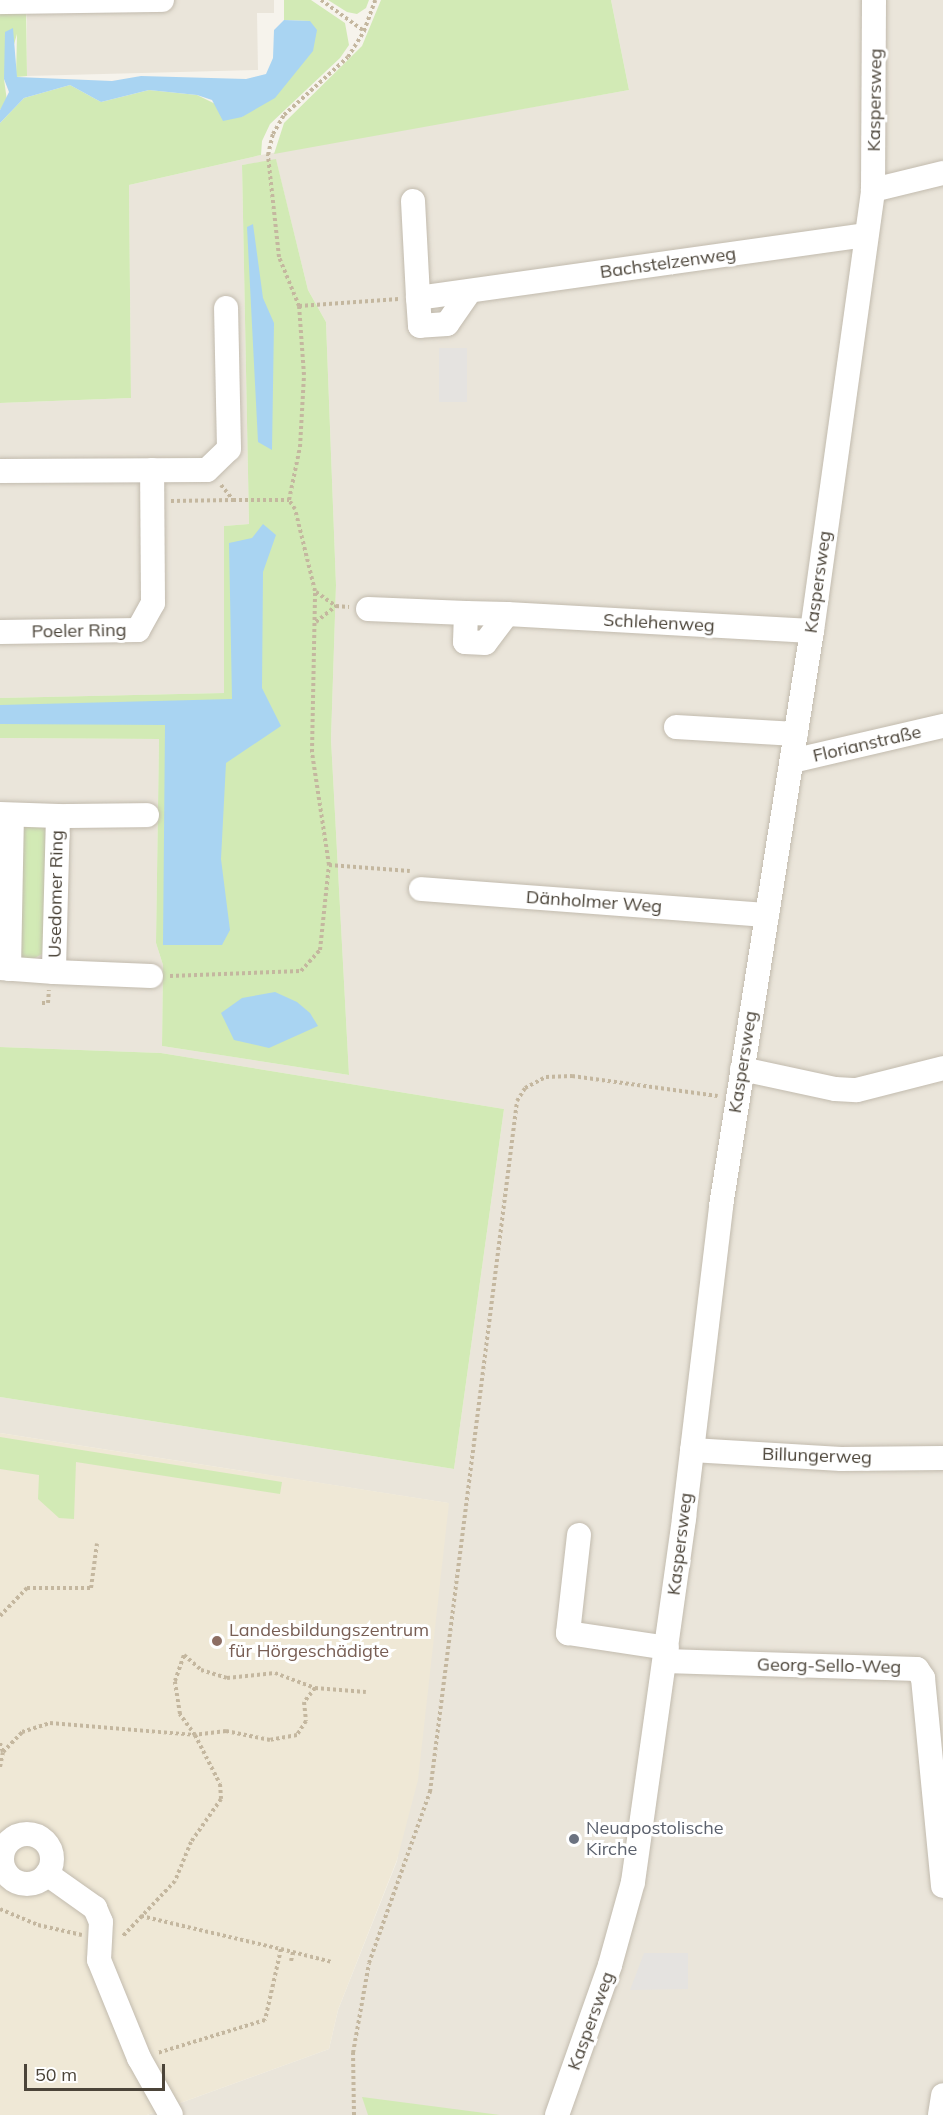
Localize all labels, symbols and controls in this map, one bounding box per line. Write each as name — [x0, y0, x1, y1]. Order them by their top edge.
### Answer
street label: Kaspersweg — [863, 48, 887, 152]
street label: Bachstelzenweg — [599, 243, 737, 283]
street label: Kaspersweg — [800, 529, 836, 635]
street label: Schlehenweg — [603, 609, 715, 637]
street label: Poeler Ring — [31, 619, 127, 643]
street label: Florianstraße — [811, 721, 923, 767]
street label: Usedomer Ring — [44, 830, 68, 958]
street label: Dänholmer Weg — [525, 886, 663, 918]
street label: Kaspersweg — [724, 1009, 762, 1115]
street label: Billungerweg — [762, 1443, 872, 1469]
street label: Kaspersweg — [663, 1492, 697, 1596]
place label: Landesbildungszentrum für Hörgeschädigte — [229, 1620, 429, 1662]
marker: Landesbildungszentrum für Hörgeschädigte — [210, 1634, 224, 1648]
street label: Georg-Sello-Weg — [757, 1654, 901, 1678]
place label: Neuapostolische Kirche — [586, 1818, 724, 1860]
marker: Neuapostolische Kirche — [567, 1832, 581, 1846]
street label: Kaspersweg — [563, 1969, 619, 2073]
scale bar — [27, 2052, 168, 2090]
text: 50 m — [35, 2063, 77, 2086]

